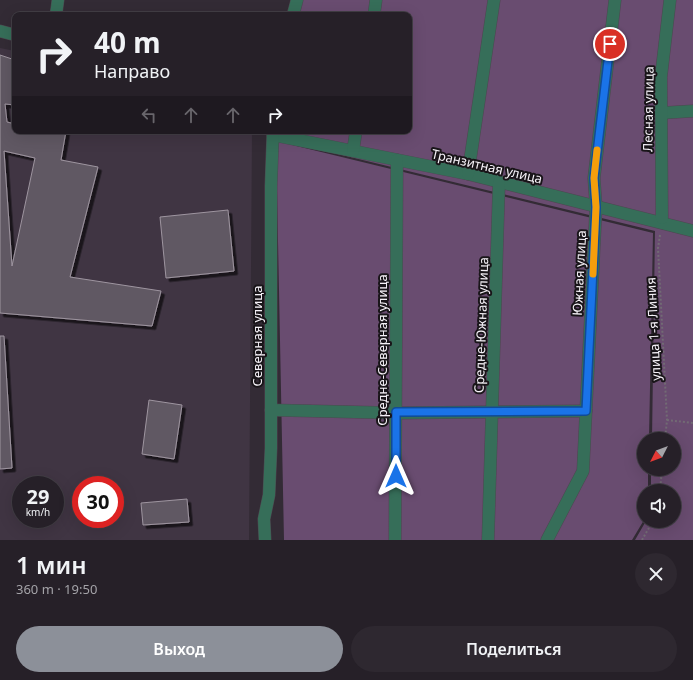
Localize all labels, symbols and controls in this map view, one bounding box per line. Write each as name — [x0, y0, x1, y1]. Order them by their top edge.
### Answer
text: 40 m — [94, 23, 161, 61]
pin — [593, 27, 627, 61]
icon: right — [28, 28, 80, 80]
icon: arrive — [599, 33, 621, 55]
text: Направо — [94, 59, 170, 83]
street label: Лесная улица — [638, 66, 658, 152]
icon: left — [138, 104, 160, 126]
icon: ahead — [180, 104, 202, 126]
icon: ahead — [222, 104, 244, 126]
icon: right — [264, 104, 286, 126]
street label: Транзитная улица — [430, 144, 544, 188]
street label: Южная улица — [568, 230, 590, 316]
street label: Средне-Южная улица — [470, 257, 492, 393]
street label: Средне-Северная улица — [373, 274, 391, 426]
street label: улица 1-я Линия — [641, 277, 665, 381]
street label: Северная улица — [248, 286, 266, 386]
north arrow — [637, 432, 681, 476]
map controls — [637, 432, 681, 528]
position arrow — [375, 455, 417, 497]
speed limit sign: 30 — [72, 476, 124, 528]
text: 29 — [27, 483, 49, 510]
button: sound — [637, 484, 681, 528]
text: km/h — [26, 505, 50, 519]
text: 1 мин — [16, 548, 87, 581]
button: close — [635, 553, 677, 595]
text: 360 m · 19:50 — [16, 580, 97, 598]
button: Выход — [16, 626, 343, 672]
button: Поделиться — [351, 626, 677, 672]

